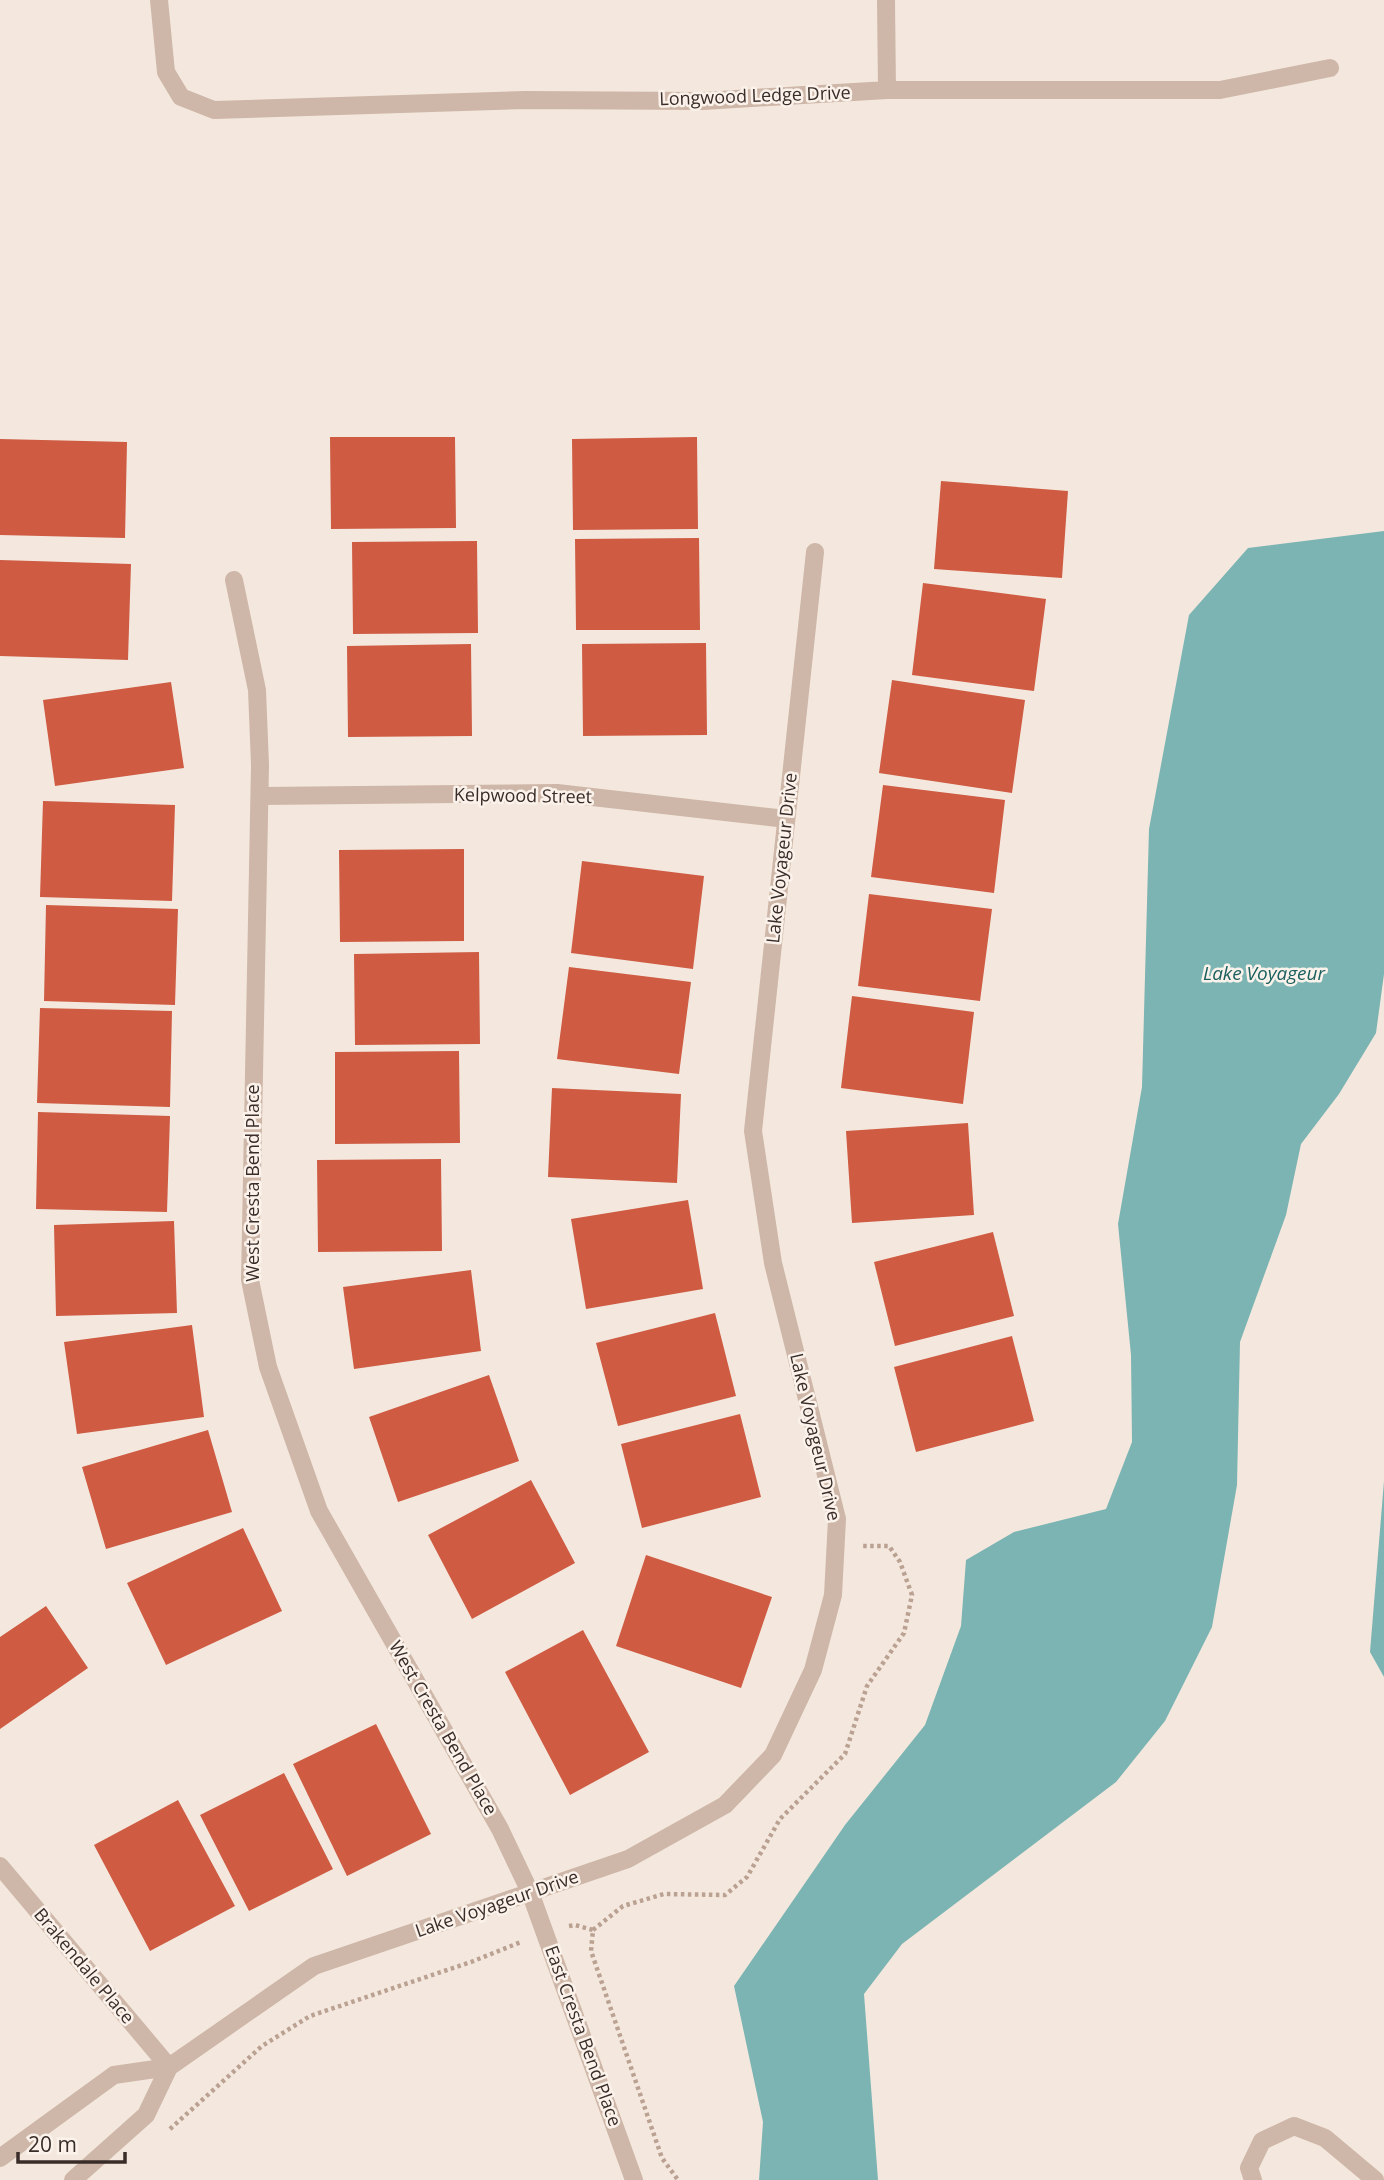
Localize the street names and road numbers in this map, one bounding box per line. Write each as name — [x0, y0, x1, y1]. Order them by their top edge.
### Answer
street label: Longwood Ledge Drive — [659, 80, 851, 110]
street label: Lake Voyageur Drive — [760, 771, 802, 944]
street label: Kelpwood Street — [454, 782, 592, 808]
street label: West Cresta Bend Place — [240, 1084, 264, 1282]
street label: Lake Voyageur Drive — [785, 1351, 847, 1523]
street label: West Cresta Bend Place — [384, 1636, 504, 1819]
street label: Lake Voyageur Drive — [412, 1864, 582, 1942]
street label: Brakendale Place — [29, 1902, 140, 2028]
street label: East Cresta Bend Place — [540, 1942, 628, 2129]

